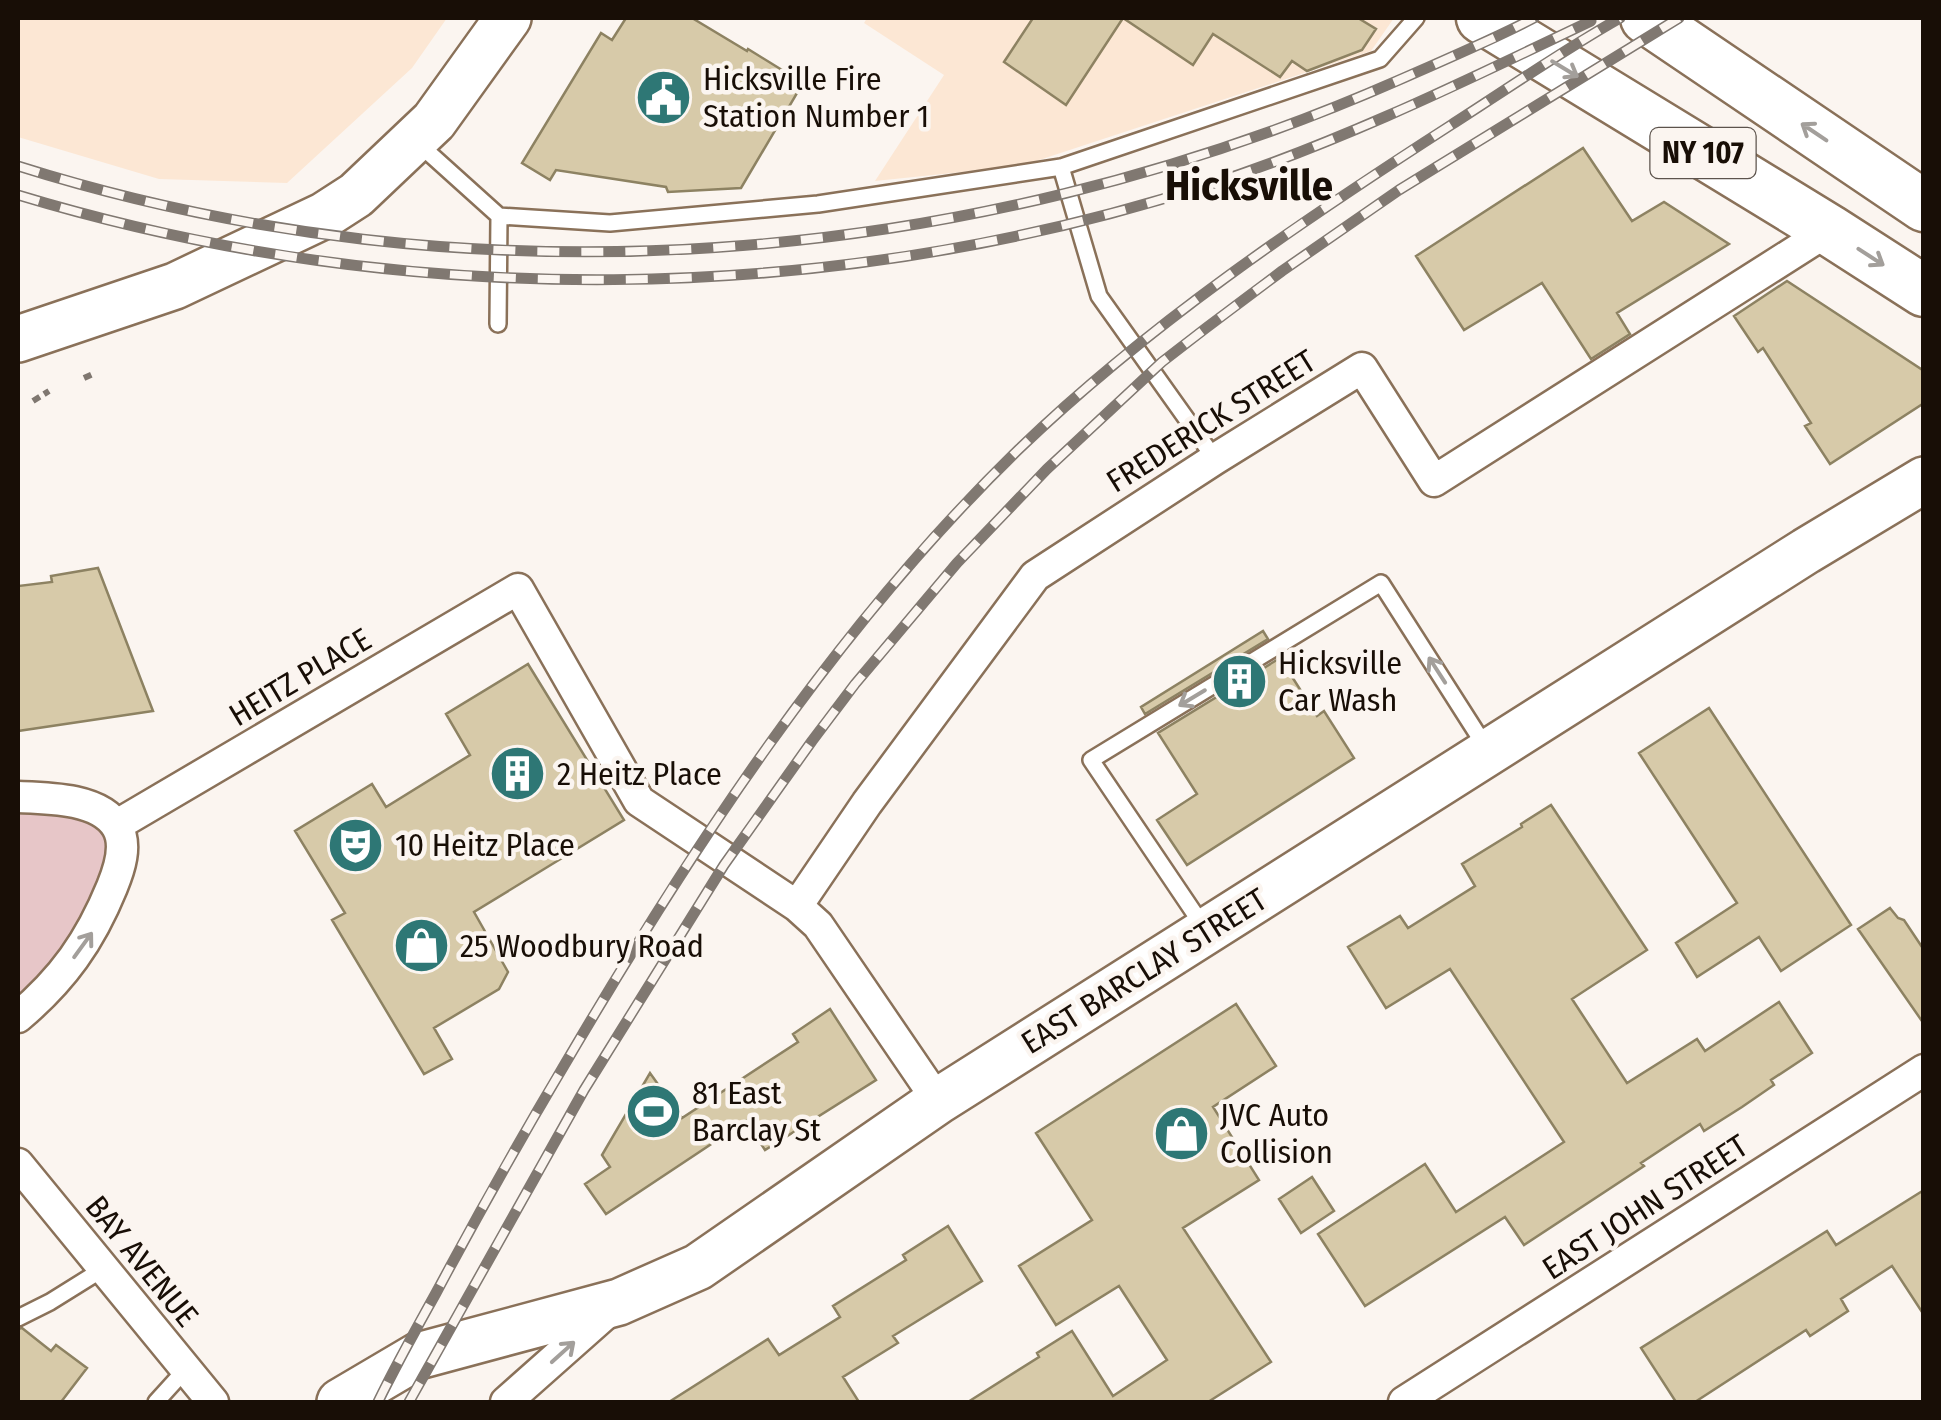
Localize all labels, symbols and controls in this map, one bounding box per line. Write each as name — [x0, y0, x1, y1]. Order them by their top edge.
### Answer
one-way arrow — [1550, 59, 1579, 79]
place label: Hicksville Fire Station Number 1 — [703, 60, 929, 135]
public building icon: Hicksville Fire Station Number 1 — [634, 67, 694, 127]
one-way arrow — [1800, 122, 1828, 143]
road number: NY 107 — [1650, 128, 1756, 178]
district label: Hicksville — [1165, 161, 1333, 211]
one-way arrow — [1857, 247, 1885, 268]
street label: FREDERICK STREET — [1100, 342, 1322, 500]
street label: HEITZ PLACE — [222, 620, 378, 734]
place label: Hicksville Car Wash — [1278, 644, 1402, 719]
building icon: Hicksville Car Wash — [1209, 651, 1269, 711]
one-way arrow — [1427, 656, 1447, 685]
one-way arrow — [1178, 688, 1207, 708]
building icon: 2 Heitz Place — [488, 744, 548, 804]
place label: 2 Heitz Place — [557, 755, 722, 793]
theatre icon: 10 Heitz Place — [326, 815, 386, 875]
place label: 10 Heitz Place — [395, 826, 575, 864]
street label: EAST BARCLAY STREET — [1014, 880, 1274, 1062]
shop icon: 25 Woodbury Road — [391, 916, 451, 976]
place label: 25 Woodbury Road — [460, 927, 704, 965]
one-way arrow — [72, 932, 93, 959]
place label: 81 East Barclay St — [692, 1074, 821, 1149]
sports icon: 81 East Barclay St — [623, 1081, 683, 1141]
place label: JVC Auto Collision — [1220, 1096, 1333, 1171]
shop icon: JVC Auto Collision — [1151, 1103, 1211, 1163]
street label: EAST JOHN STREET — [1535, 1126, 1755, 1287]
street label: BAY AVENUE — [78, 1188, 206, 1334]
one-way arrow — [550, 1341, 575, 1364]

